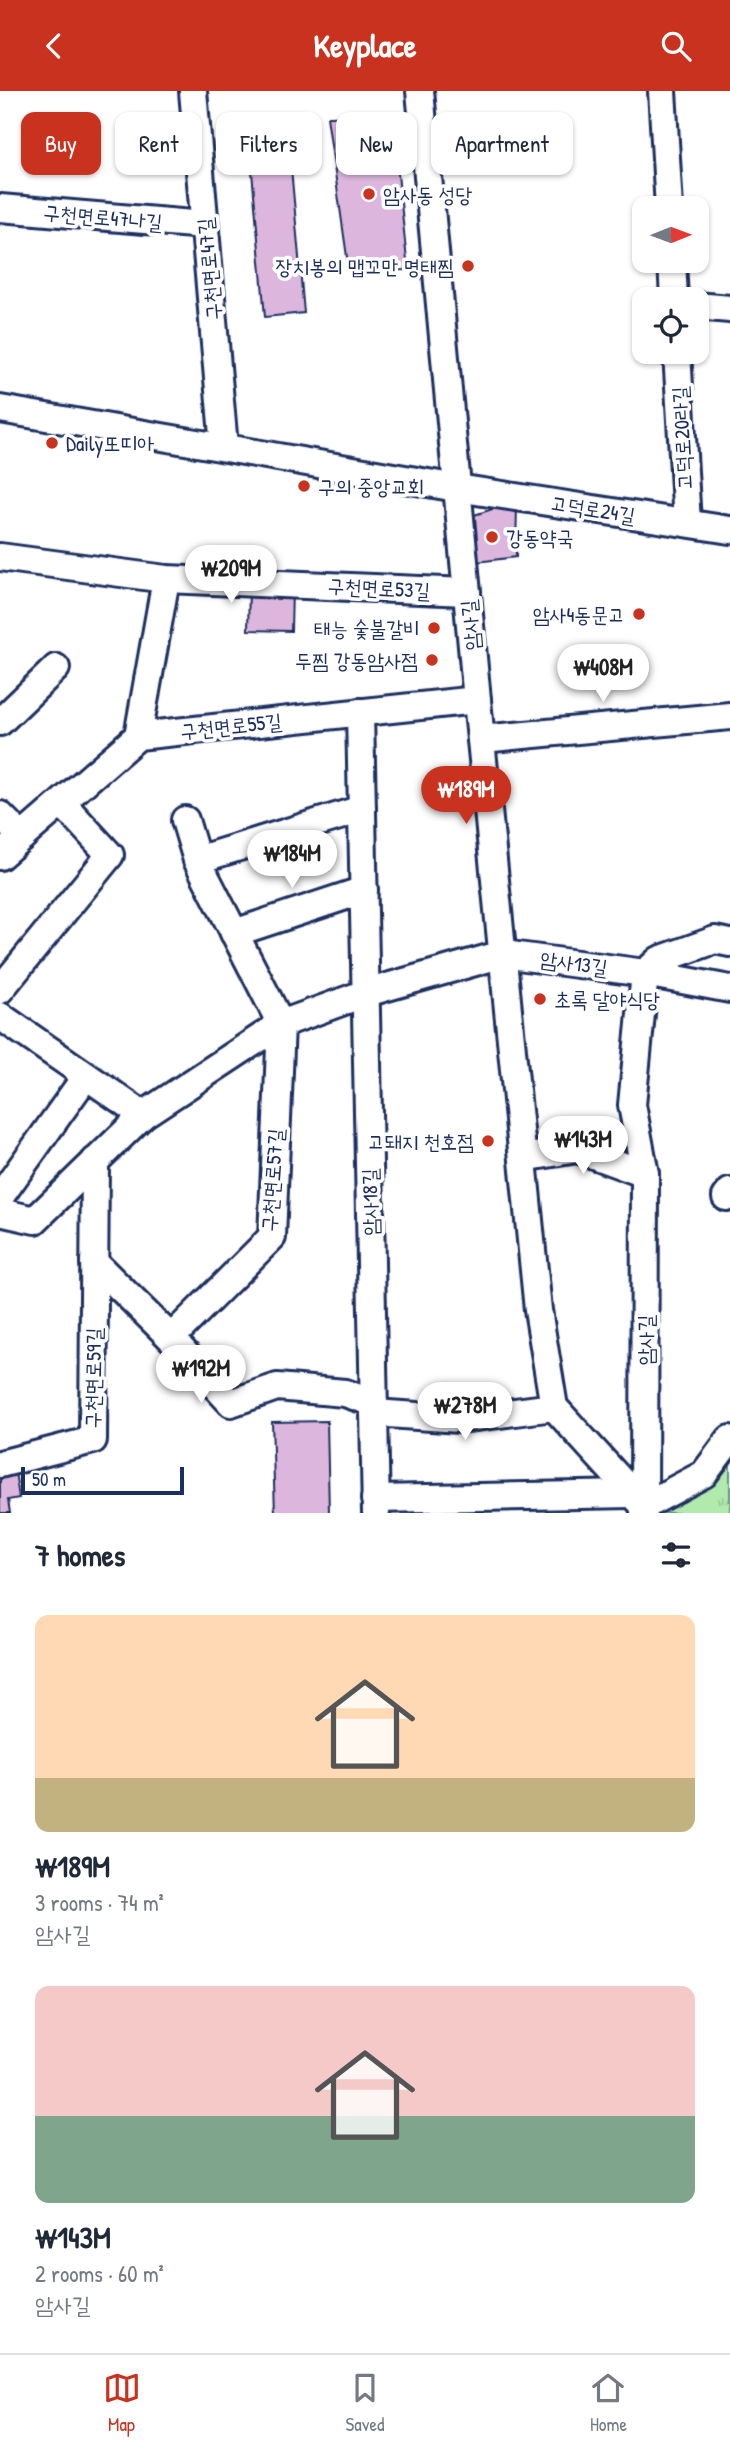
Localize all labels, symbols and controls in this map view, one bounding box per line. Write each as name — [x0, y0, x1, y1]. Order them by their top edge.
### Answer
text: Keyplace — [314, 24, 416, 67]
icon: back — [35, 27, 73, 65]
icon: search — [657, 27, 695, 65]
chip: Buy — [21, 112, 101, 175]
chip: Rent — [115, 112, 202, 175]
chip: Filters — [216, 112, 322, 175]
chip: New — [336, 112, 417, 175]
chip: Apartment — [431, 112, 573, 175]
place label: 암사동 성당 — [383, 180, 472, 209]
marker: 암사동 성당 — [361, 186, 377, 202]
north arrow — [632, 196, 709, 273]
map controls — [632, 196, 709, 364]
street label: 구천면로47나길 — [42, 197, 164, 237]
street label: 구천면로47길 — [190, 216, 228, 321]
place label: 장치봉의 맵꼬만 명태찜 — [275, 252, 454, 281]
marker: 장치봉의 맵꼬만 명태찜 — [460, 258, 476, 274]
button: locate — [632, 287, 709, 364]
street label: 고덕로20라길 — [665, 385, 699, 491]
place label: Daily또띠아 — [66, 429, 154, 458]
marker: Daily또띠아 — [44, 435, 60, 451]
place label: 구의 중앙교회 — [318, 472, 424, 501]
marker: 구의 중앙교회 — [296, 478, 312, 494]
street label: 고덕로24길 — [549, 488, 637, 530]
place label: 강동약국 — [506, 523, 574, 552]
marker: 강동약국 — [484, 529, 500, 545]
pin: ₩209M — [182, 545, 280, 605]
text: ₩209M — [201, 552, 261, 583]
street label: 구천면로53길 — [327, 571, 431, 605]
street label: 암사길 — [453, 598, 487, 652]
place label: 암사4동문고 — [533, 600, 625, 629]
marker: 암사4동문고 — [631, 606, 647, 622]
place label: 태능 숯불갈비 — [314, 614, 420, 643]
marker: 태능 숯불갈비 — [426, 620, 442, 636]
pin: ₩408M — [554, 645, 652, 704]
place label: 두찜 강동암사점 — [295, 646, 418, 675]
text: ₩408M — [573, 651, 633, 682]
marker: 두찜 강동암사점 — [424, 652, 440, 668]
street label: 구천면로55길 — [179, 706, 283, 746]
pin: ₩189M — [417, 767, 515, 826]
text: ₩189M — [437, 773, 495, 804]
pin: ₩184M — [243, 831, 341, 890]
text: ₩184M — [263, 837, 321, 868]
street label: 암사13길 — [538, 944, 610, 982]
place label: 초록 달야식당 — [554, 985, 660, 1014]
marker: 초록 달야식당 — [532, 991, 548, 1007]
pin: ₩143M — [534, 1117, 632, 1176]
text: ₩143M — [554, 1123, 612, 1154]
street label: 구천면로57길 — [254, 1127, 290, 1233]
place label: 고돼지 천호점 — [368, 1127, 474, 1156]
marker: 고돼지 천호점 — [480, 1133, 496, 1149]
street label: 암사18길 — [355, 1168, 385, 1236]
street label: 암사길 — [631, 1315, 660, 1365]
street label: 구천면로59길 — [78, 1327, 108, 1429]
pin: ₩192M — [152, 1345, 250, 1405]
text: ₩192M — [172, 1352, 230, 1383]
pin: ₩278M — [416, 1383, 514, 1442]
text: ₩278M — [434, 1389, 496, 1420]
scale bar — [21, 1464, 184, 1496]
text: 50 m — [32, 1466, 66, 1492]
text: 7 homes — [35, 1535, 125, 1575]
icon: filters — [657, 1536, 695, 1574]
icon: home — [302, 1661, 428, 1787]
text: ₩189M — [35, 1846, 110, 1886]
text: 3 rooms · 74 m² — [35, 1887, 164, 1918]
text: 암사길 — [35, 1918, 91, 1949]
icon: home — [302, 2032, 428, 2158]
text: ₩143M — [35, 2217, 111, 2257]
text: 2 rooms · 60 m² — [35, 2258, 164, 2289]
text: 암사길 — [35, 2289, 91, 2320]
tab: Map — [103, 2369, 141, 2437]
tab: Saved — [346, 2369, 384, 2437]
tab: Home — [589, 2369, 627, 2437]

